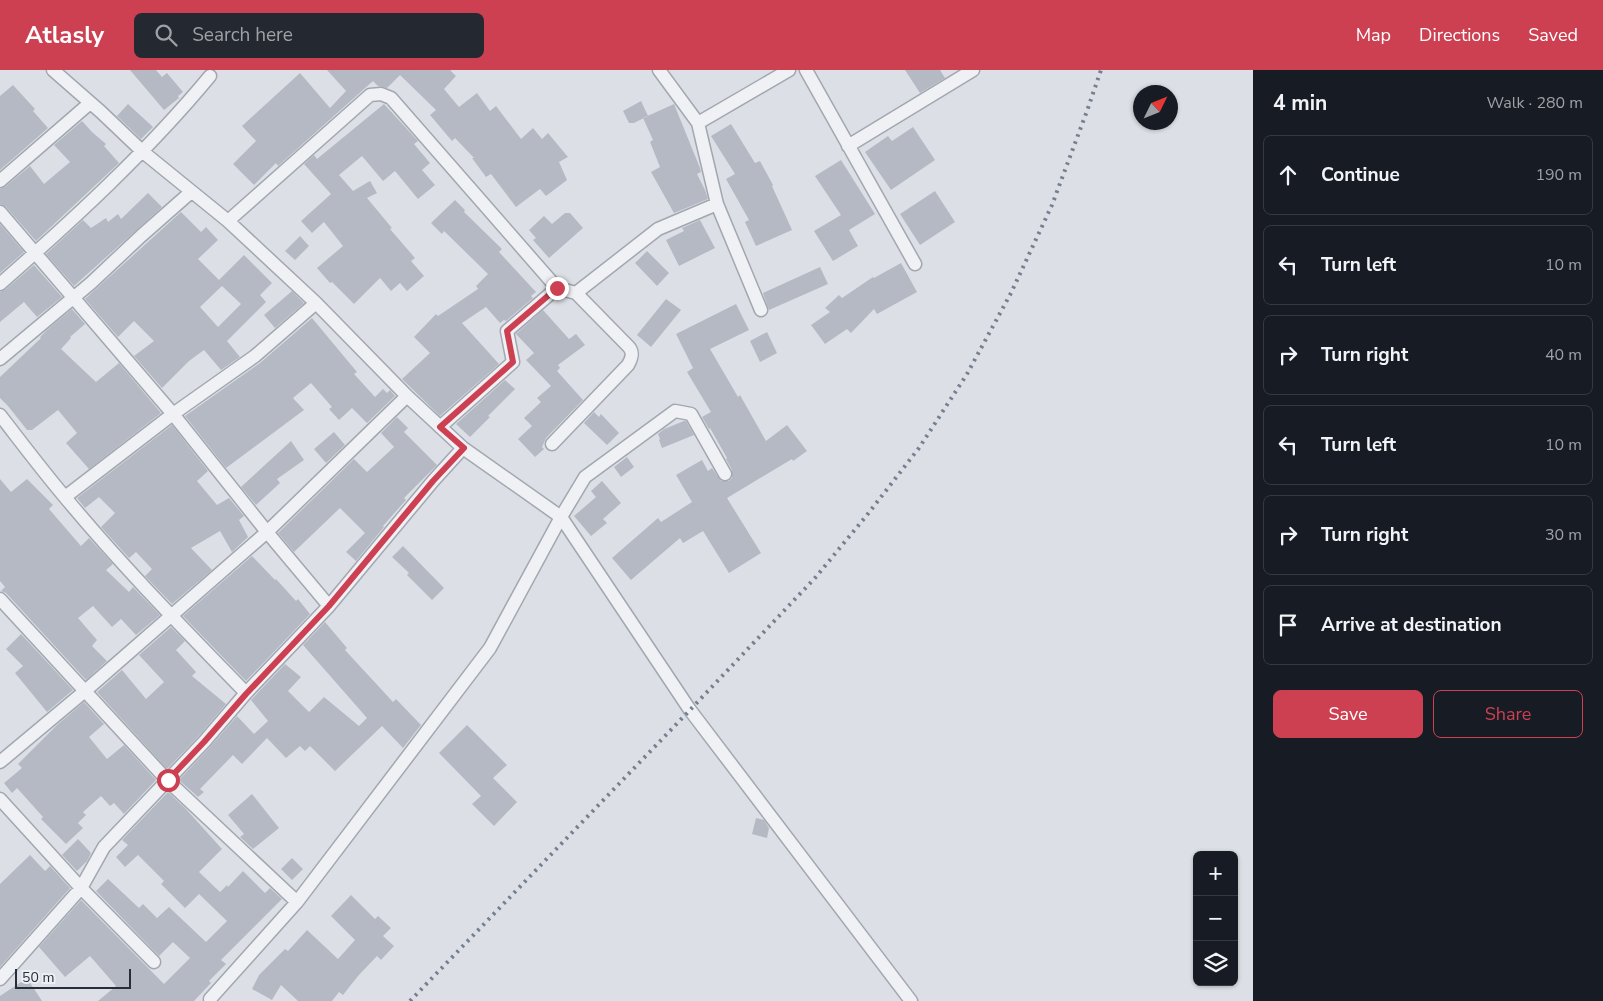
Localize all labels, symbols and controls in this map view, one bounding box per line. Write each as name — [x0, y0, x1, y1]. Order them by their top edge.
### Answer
search box — [134, 13, 484, 58]
text: Atlasly — [25, 19, 104, 51]
icon: search — [152, 21, 180, 49]
text: Search here — [192, 22, 293, 48]
text: Map — [1356, 23, 1391, 47]
text: Directions — [1419, 23, 1500, 47]
text: Saved — [1528, 23, 1578, 47]
north arrow — [1133, 85, 1178, 130]
text: 4 min — [1273, 89, 1327, 117]
text: Walk · 280 m — [1487, 92, 1583, 114]
icon: ahead — [1274, 161, 1302, 189]
text: Continue — [1321, 162, 1400, 188]
text: 190 m — [1535, 164, 1582, 186]
icon: left — [1274, 251, 1302, 279]
text: Turn left — [1321, 252, 1396, 278]
text: 10 m — [1545, 254, 1582, 276]
route end — [546, 277, 569, 300]
icon: right — [1274, 341, 1302, 369]
text: Turn right — [1321, 342, 1408, 368]
text: 40 m — [1545, 344, 1582, 366]
icon: left — [1274, 431, 1302, 459]
text: Turn left — [1321, 432, 1396, 458]
text: 10 m — [1545, 434, 1582, 456]
icon: right — [1274, 521, 1302, 549]
text: Turn right — [1321, 522, 1408, 548]
text: 30 m — [1545, 524, 1582, 546]
icon: arrive — [1274, 611, 1302, 639]
text: Arrive at destination — [1321, 612, 1502, 638]
button: Save — [1273, 690, 1423, 738]
button: Share — [1433, 690, 1583, 738]
route start — [157, 769, 180, 792]
map controls — [1193, 851, 1238, 986]
button: + — [1193, 851, 1238, 896]
button: − — [1193, 896, 1238, 941]
button: layers — [1193, 941, 1238, 986]
scale bar — [15, 966, 131, 989]
text: 50 m — [22, 968, 54, 987]

